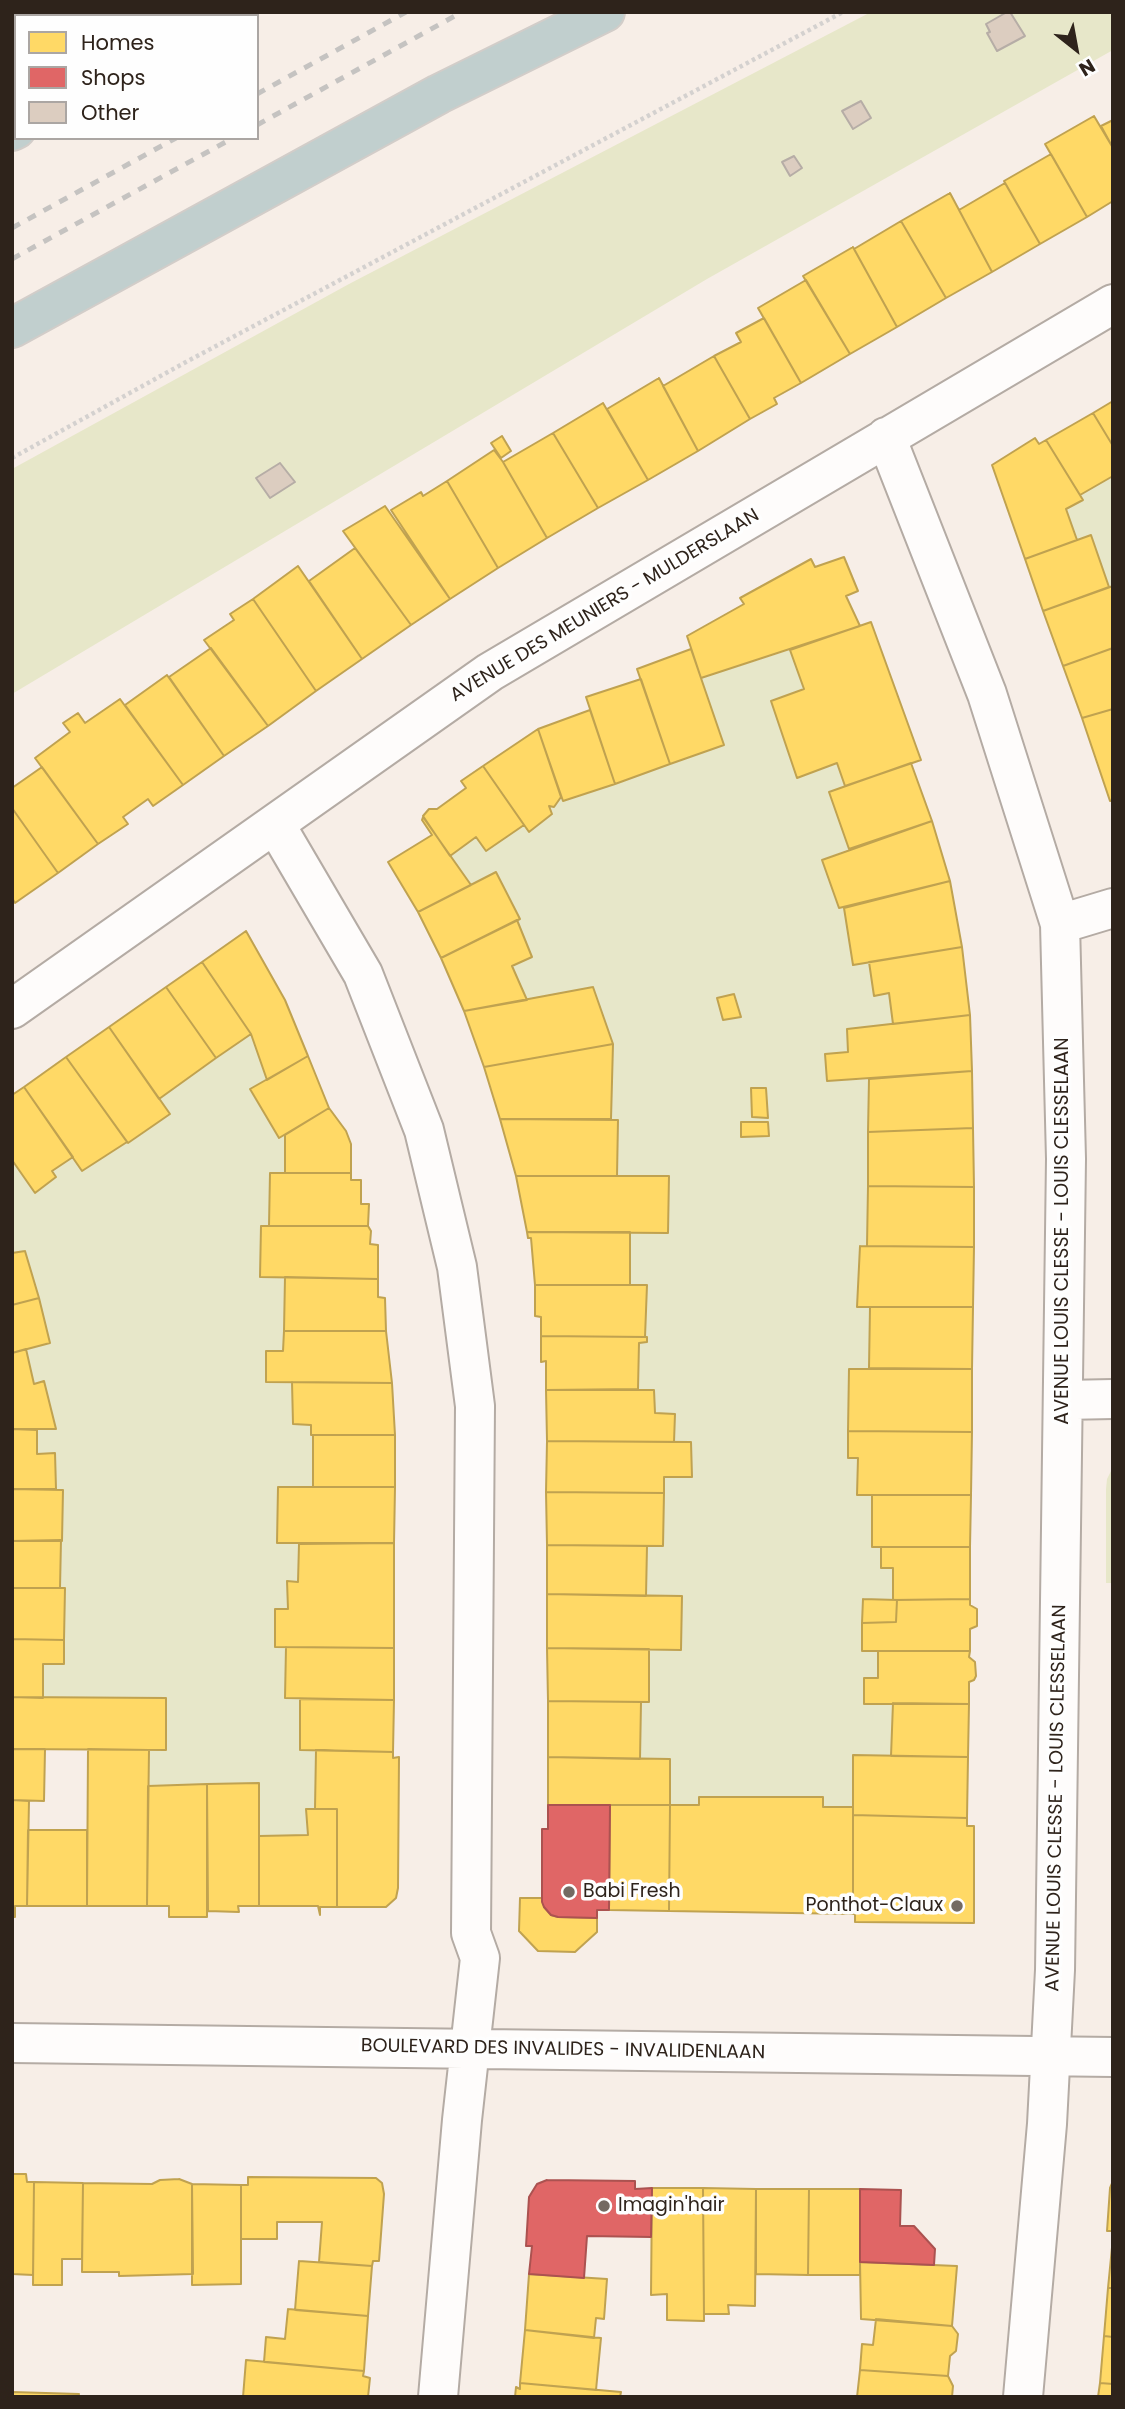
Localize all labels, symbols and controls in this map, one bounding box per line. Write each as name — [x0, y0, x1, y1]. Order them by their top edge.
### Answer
legend — [14, 14, 259, 140]
north arrow — [1041, 14, 1111, 84]
text: Homes — [81, 28, 155, 57]
text: N — [1074, 52, 1100, 83]
text: Shops — [81, 63, 145, 92]
text: Other — [81, 98, 139, 127]
street label: AVENUE DES MEUNIERS - MULDERSLAAN — [446, 504, 764, 708]
street label: AVENUE LOUIS CLESSE - LOUIS CLESSELAAN — [1052, 1037, 1074, 1425]
street label: AVENUE LOUIS CLESSE - LOUIS CLESSELAAN — [1042, 1604, 1072, 1992]
place label: Babi Fresh — [583, 1881, 681, 1903]
marker: Babi Fresh — [561, 1884, 577, 1900]
place label: Ponthot-Claux — [806, 1895, 943, 1917]
marker: Ponthot-Claux — [949, 1898, 965, 1914]
street label: BOULEVARD DES INVALIDES - INVALIDENLAAN — [361, 2035, 765, 2065]
place label: Imagin'hair — [618, 2195, 725, 2217]
marker: Imagin'hair — [596, 2198, 612, 2214]

